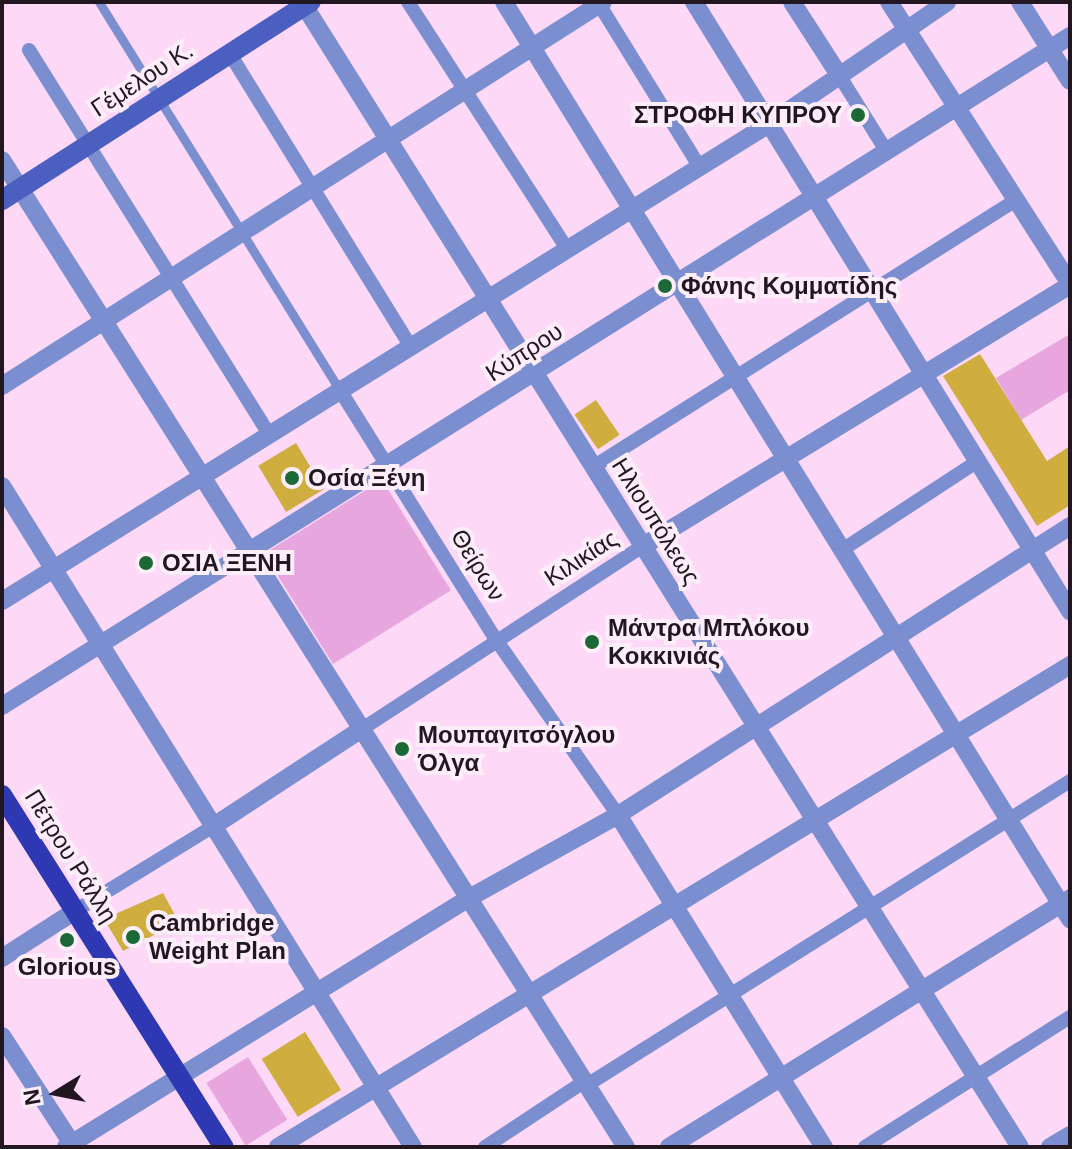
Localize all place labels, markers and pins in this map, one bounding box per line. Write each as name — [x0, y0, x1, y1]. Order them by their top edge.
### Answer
place label: ΣΤΡΟΦΗ ΚΥΠΡΟΥ — [634, 101, 842, 129]
marker: ΣΤΡΟΦΗ ΚΥΠΡΟΥ — [849, 106, 867, 124]
place label: Φάνης Κομματίδης — [681, 272, 897, 300]
marker: Φάνης Κομματίδης — [656, 277, 674, 295]
place label: Οσία Ξένη — [308, 464, 425, 492]
marker: Οσία Ξένη — [283, 469, 301, 487]
place label: ΟΣΙΑ ΞΕΝΗ — [162, 549, 292, 577]
marker: ΟΣΙΑ ΞΕΝΗ — [137, 554, 155, 572]
place label: Μάντρα Μπλόκου Κοκκινιάς — [608, 614, 809, 670]
marker: Μάντρα Μπλόκου Κοκκινιάς — [583, 633, 601, 651]
place label: Μουπαγιτσόγλου Όλγα — [418, 721, 615, 777]
marker: Μουπαγιτσόγλου Όλγα — [393, 740, 411, 758]
place label: Cambridge Weight Plan — [149, 909, 286, 965]
marker: Cambridge Weight Plan — [124, 928, 142, 946]
marker: Glorious — [58, 931, 76, 949]
place label: Glorious — [18, 953, 116, 981]

